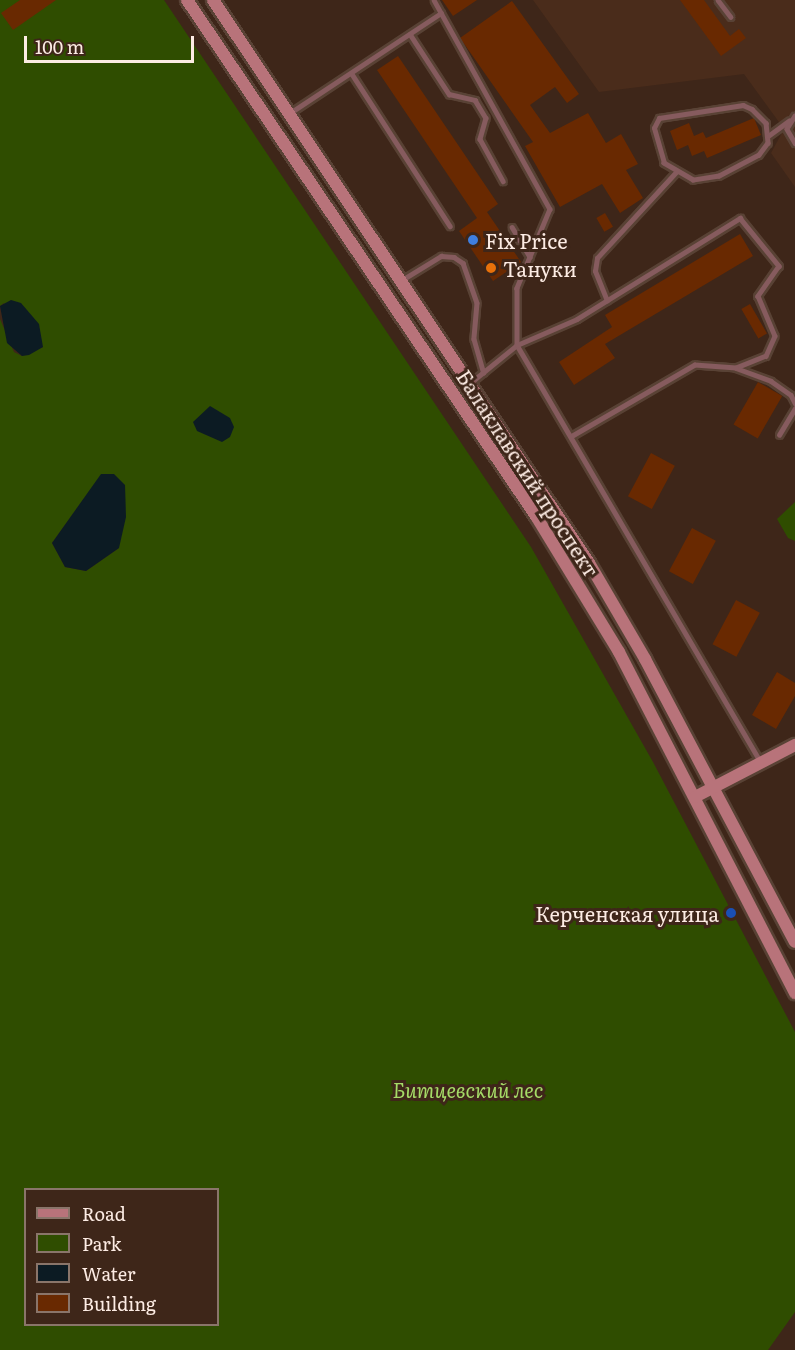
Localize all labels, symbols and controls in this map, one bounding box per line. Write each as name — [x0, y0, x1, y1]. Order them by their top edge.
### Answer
scale bar — [27, 24, 196, 62]
text: 100 m — [35, 33, 84, 60]
place label: Fix Price — [485, 228, 568, 252]
marker: Fix Price — [466, 233, 480, 247]
place label: Тануки — [503, 256, 577, 280]
marker: Тануки — [484, 261, 498, 275]
street label: Балаклавский проспект — [452, 365, 604, 581]
place label: Керченская улица — [535, 901, 719, 925]
marker: Керченская улица — [724, 906, 738, 920]
park label: Битцевский лес — [393, 1077, 543, 1101]
legend — [24, 1188, 219, 1326]
text: Road — [82, 1200, 126, 1227]
text: Park — [82, 1230, 121, 1257]
text: Water — [82, 1260, 135, 1287]
text: Building — [82, 1290, 156, 1317]

